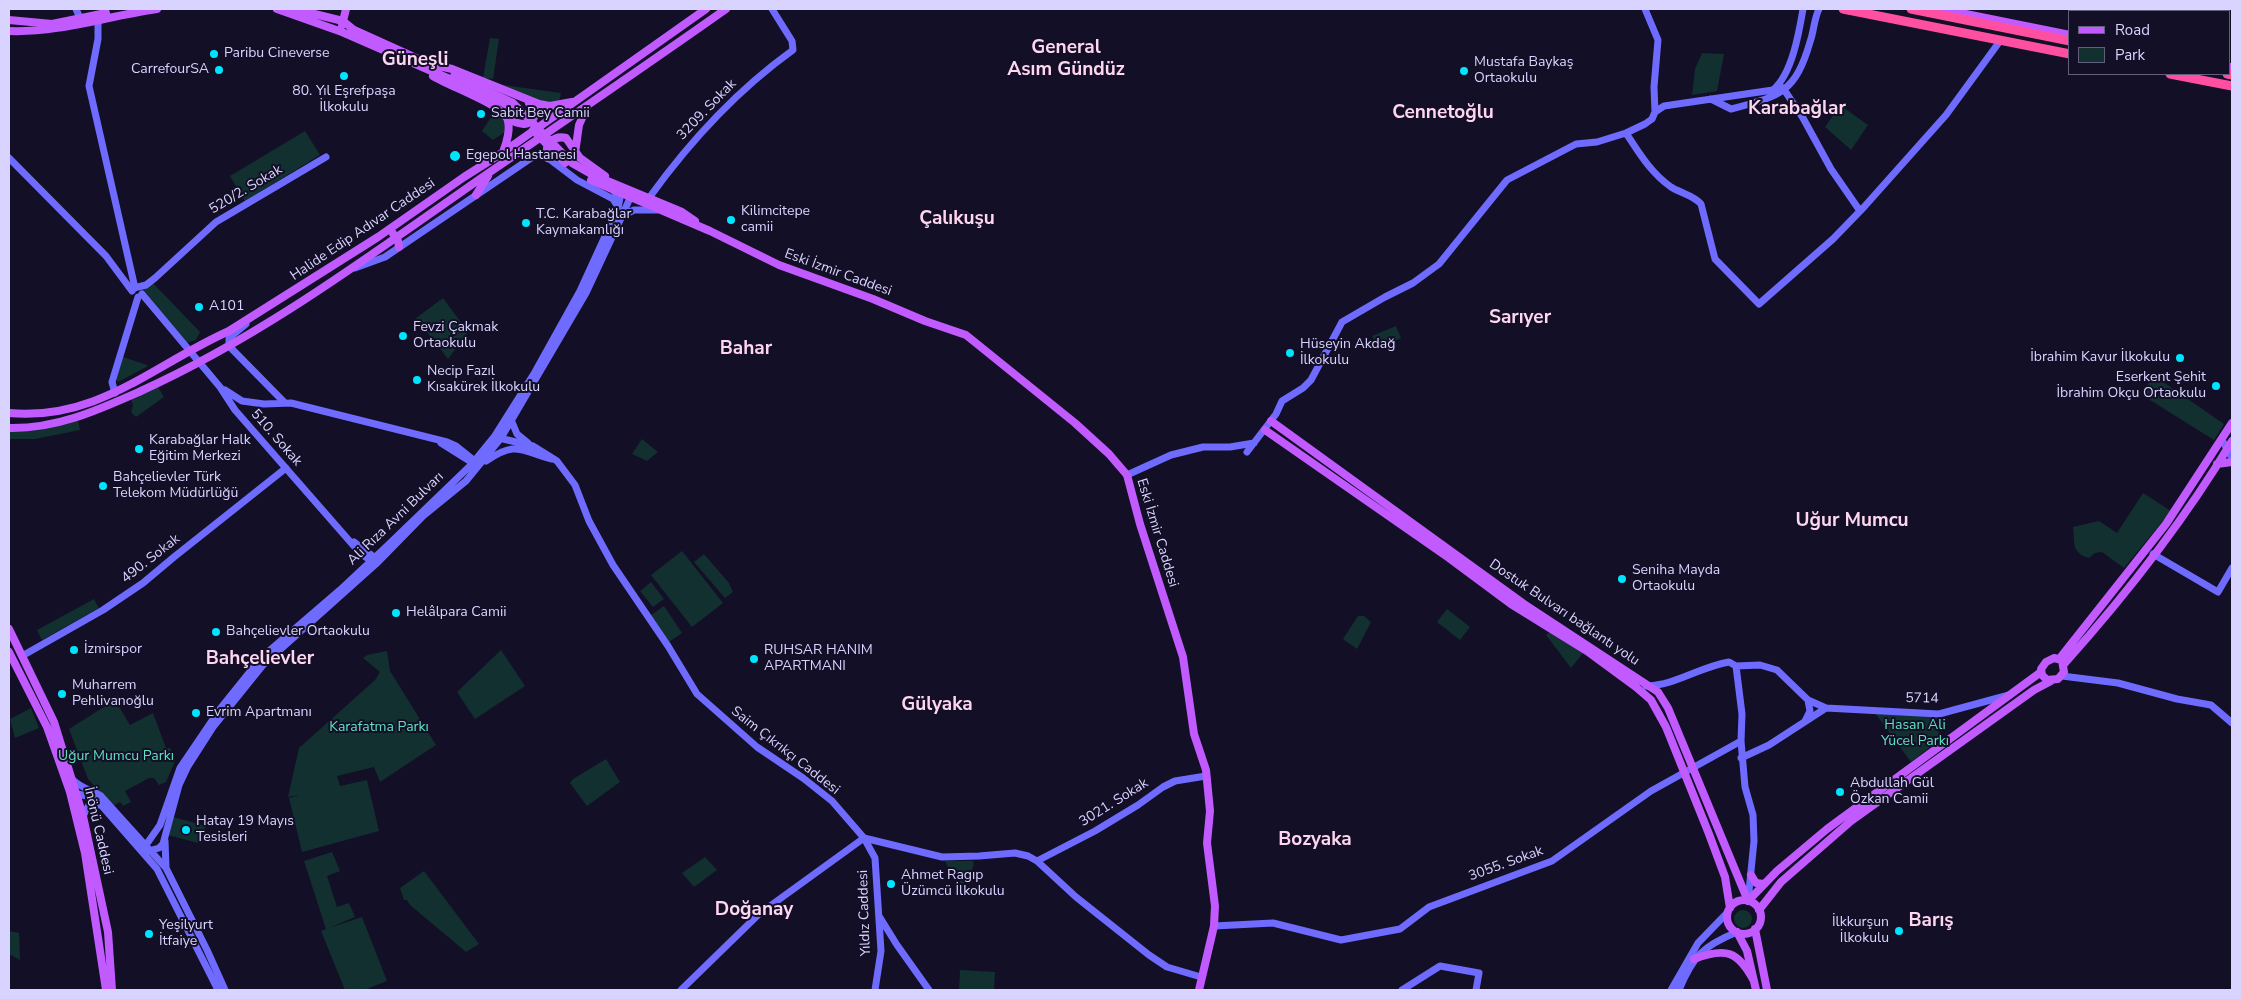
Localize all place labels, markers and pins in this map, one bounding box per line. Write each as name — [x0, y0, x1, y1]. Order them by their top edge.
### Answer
place label: Paribu Cineverse — [224, 46, 329, 62]
marker: Paribu Cineverse — [208, 48, 220, 60]
place label: Mustafa Baykaş Ortaokulu — [1474, 55, 1574, 88]
place label: CarrefourSA — [131, 62, 209, 78]
marker: CarrefourSA — [213, 64, 225, 76]
marker: Mustafa Baykaş Ortaokulu — [1458, 65, 1470, 77]
marker: 80. Yıl Eşrefpaşa İlkokulu — [338, 70, 350, 82]
place label: 80. Yıl Eşrefpaşa İlkokulu — [292, 84, 396, 116]
place label: Sabit Bey Camii — [491, 106, 590, 122]
marker: Sabit Bey Camii — [475, 108, 487, 120]
place label: Egepol Hastanesi — [466, 148, 576, 164]
marker: Egepol Hastanesi — [448, 149, 462, 163]
place label: Kilimcitepe camii — [741, 204, 810, 236]
place label: T.C. Karabağlar Kaymakamlığı — [536, 207, 632, 240]
marker: Kilimcitepe camii — [725, 214, 737, 226]
marker: T.C. Karabağlar Kaymakamlığı — [520, 217, 532, 229]
place label: A101 — [209, 299, 244, 315]
marker: A101 — [193, 301, 205, 313]
place label: Fevzi Çakmak Ortaokulu — [413, 320, 498, 352]
marker: Fevzi Çakmak Ortaokulu — [397, 330, 409, 342]
place label: Hüseyin Akdağ İlkokulu — [1300, 337, 1395, 370]
marker: Hüseyin Akdağ İlkokulu — [1284, 347, 1296, 359]
place label: İbrahim Kavur İlkokulu — [2030, 350, 2170, 366]
marker: İbrahim Kavur İlkokulu — [2174, 352, 2186, 364]
place label: Necip Fazıl Kısakürek İlkokulu — [427, 364, 540, 397]
place label: Eserkent Şehit İbrahim Okçu Ortaokulu — [2057, 370, 2206, 402]
marker: Necip Fazıl Kısakürek İlkokulu — [411, 374, 423, 386]
marker: Eserkent Şehit İbrahim Okçu Ortaokulu — [2210, 380, 2222, 392]
place label: Karabağlar Halk Eğitim Merkezi — [149, 433, 251, 466]
marker: Karabağlar Halk Eğitim Merkezi — [133, 443, 145, 455]
place label: Bahçelievler Türk Telekom Müdürlüğü — [113, 470, 238, 502]
marker: Bahçelievler Türk Telekom Müdürlüğü — [97, 480, 109, 492]
place label: Seniha Mayda Ortaokulu — [1632, 563, 1720, 596]
marker: Seniha Mayda Ortaokulu — [1616, 573, 1628, 585]
place label: Helâlpara Camii — [406, 605, 506, 621]
marker: Helâlpara Camii — [390, 607, 402, 619]
place label: Bahçelievler Ortaokulu — [226, 624, 370, 640]
marker: Bahçelievler Ortaokulu — [210, 626, 222, 638]
place label: İzmirspor — [84, 642, 142, 658]
place label: RUHSAR HANIM APARTMANI — [764, 643, 873, 676]
marker: İzmirspor — [68, 644, 80, 656]
marker: RUHSAR HANIM APARTMANI — [748, 653, 760, 665]
place label: Muharrem Pehlivanoğlu — [72, 678, 154, 710]
marker: Muharrem Pehlivanoğlu — [56, 688, 68, 700]
place label: Evrim Apartmanı — [206, 705, 312, 721]
marker: Evrim Apartmanı — [190, 707, 202, 719]
place label: Abdullah Gül Özkan Camii — [1850, 776, 1934, 809]
marker: Abdullah Gül Özkan Camii — [1834, 786, 1846, 798]
place label: Hatay 19 Mayıs Tesisleri — [196, 814, 294, 846]
marker: Hatay 19 Mayıs Tesisleri — [180, 824, 192, 836]
place label: Ahmet Ragıp Üzümcü İlkokulu — [901, 868, 1005, 900]
marker: Ahmet Ragıp Üzümcü İlkokulu — [885, 878, 897, 890]
place label: İlkkurşun İlkokulu — [1832, 915, 1889, 948]
place label: Yeşilyurt İtfaiye — [159, 918, 213, 950]
marker: İlkkurşun İlkokulu — [1893, 925, 1905, 937]
marker: Yeşilyurt İtfaiye — [143, 928, 155, 940]

